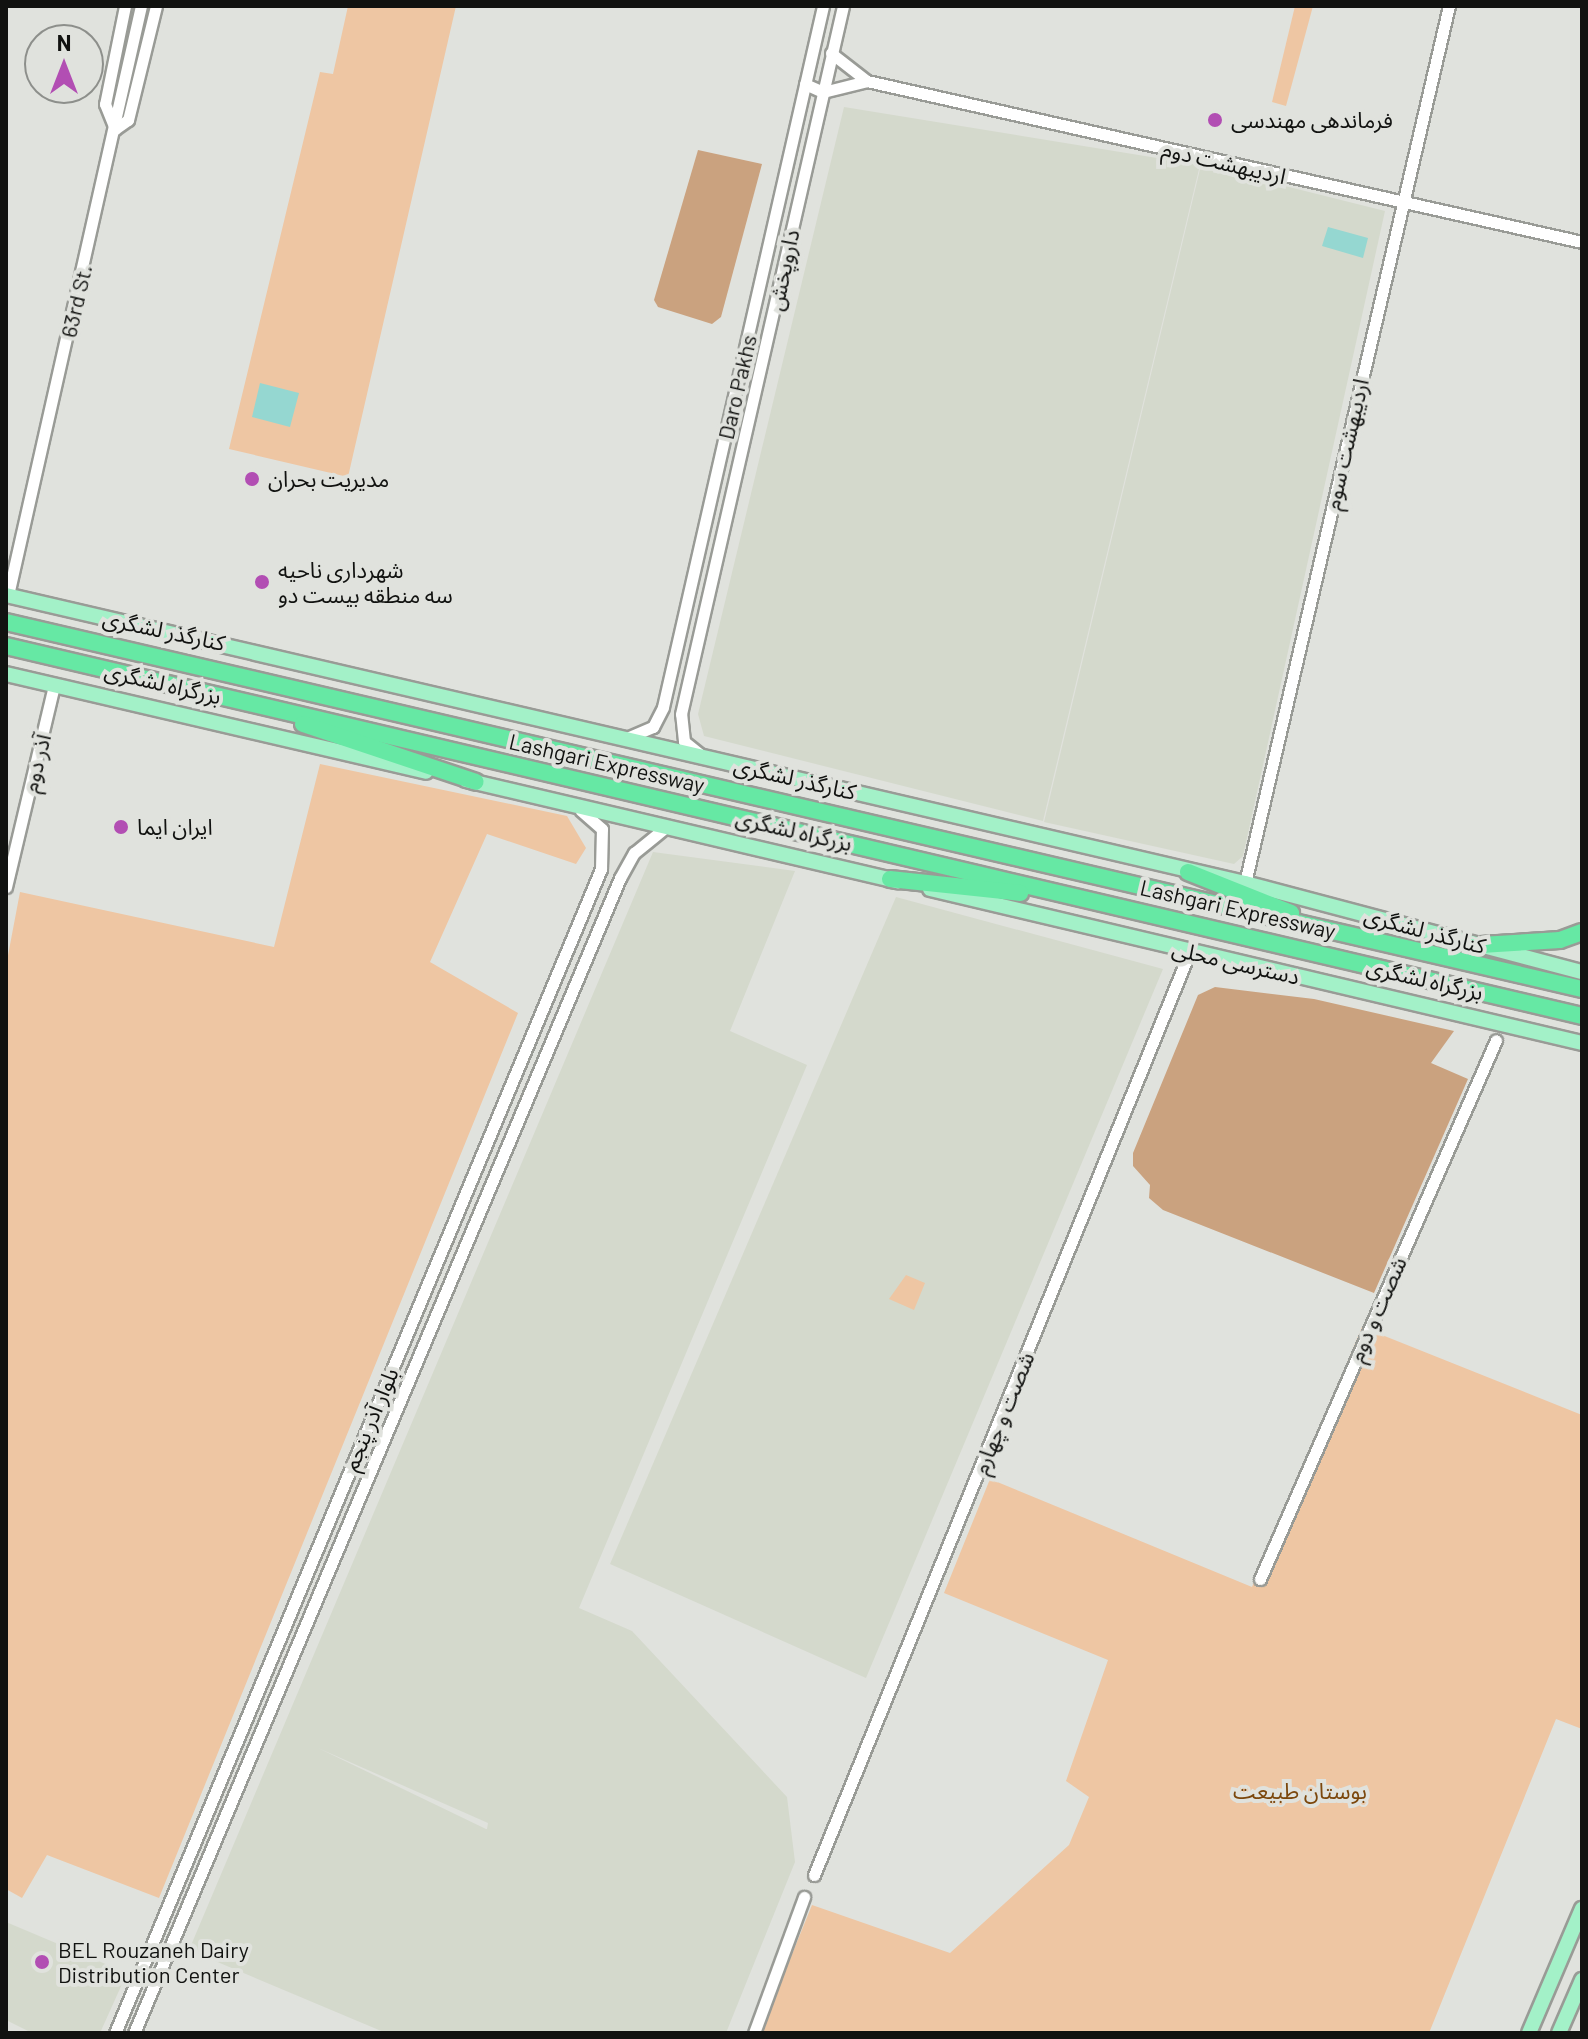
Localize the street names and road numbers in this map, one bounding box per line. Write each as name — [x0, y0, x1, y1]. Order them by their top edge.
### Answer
street label: اردیبهشت دوم — [1159, 135, 1289, 189]
street label: داروپخش — [762, 227, 804, 313]
street label: 63rd St. — [55, 262, 97, 340]
street label: Daro Pakhs — [712, 332, 762, 442]
street label: اردیبهشت سوم — [1318, 376, 1374, 512]
street label: کنارگذر لشگری — [100, 604, 228, 656]
street label: بزرگراه لشگری — [102, 657, 224, 709]
street label: Lashgari Expressway — [507, 728, 707, 798]
street label: آذر دوم — [16, 731, 56, 795]
street label: کنارگذر لشگری — [731, 751, 859, 805]
street label: بزرگراه لشگری — [733, 804, 855, 856]
street label: Lashgari Expressway — [1138, 874, 1338, 944]
street label: کنارگذر لشگری — [1361, 901, 1489, 959]
street label: دسترسی محلی — [1170, 934, 1302, 990]
street label: بزرگراه لشگری — [1364, 953, 1486, 1005]
street label: شصت و دوم — [1342, 1253, 1412, 1365]
street label: شصت و چهارم — [967, 1348, 1039, 1478]
street label: بلوار آذر پنجم — [337, 1364, 403, 1474]

